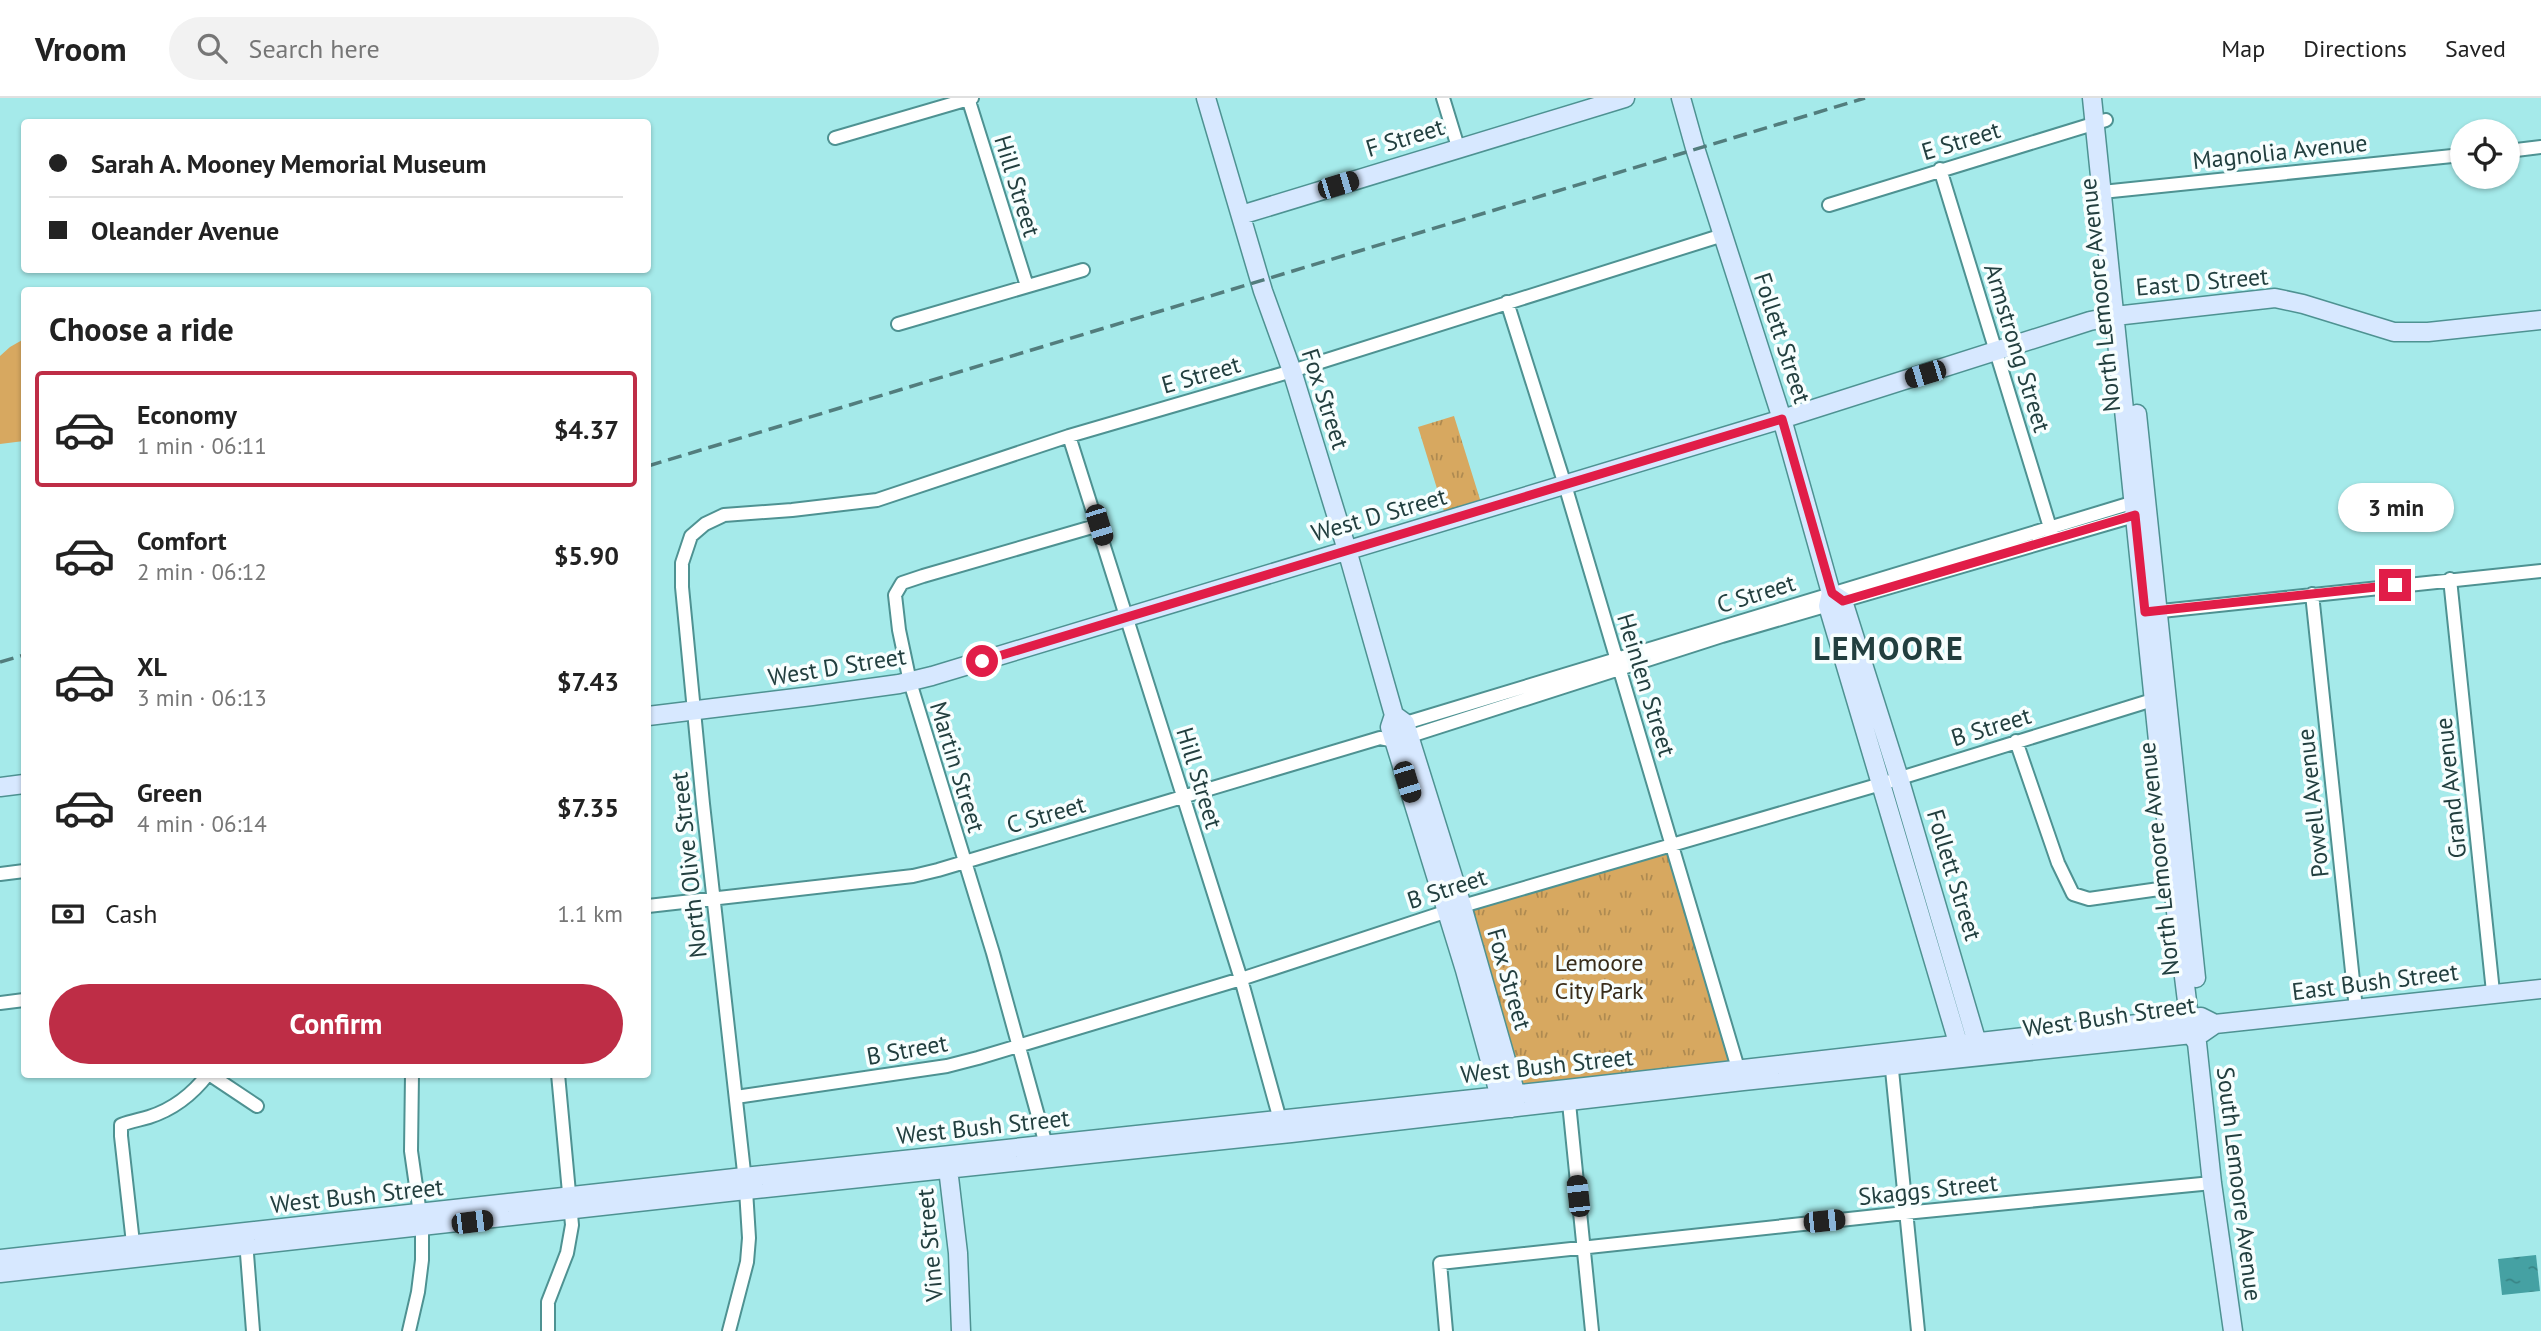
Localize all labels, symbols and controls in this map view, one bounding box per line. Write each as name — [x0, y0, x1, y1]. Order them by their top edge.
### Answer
search box — [169, 17, 659, 80]
text: Vroom — [35, 27, 127, 70]
icon: search — [193, 29, 231, 67]
text: Search here — [249, 32, 380, 65]
text: Map — [2221, 33, 2265, 64]
text: Directions — [2303, 33, 2407, 64]
text: Saved — [2445, 33, 2506, 64]
street label: F Street — [1362, 111, 1448, 164]
street label: E Street — [1918, 114, 2004, 167]
map controls — [2450, 119, 2520, 189]
button: locate — [2450, 119, 2520, 189]
street label: Magnolia Avenue — [2191, 127, 2369, 176]
street label: Hill Street — [987, 131, 1048, 240]
text: Sarah A. Mooney Memorial Museum — [91, 147, 487, 180]
car — [1315, 169, 1362, 201]
street label: North Lemoore Avenue — [2072, 177, 2127, 413]
text: Oleander Avenue — [91, 214, 279, 247]
street label: Armstrong Street — [1977, 260, 2058, 436]
street label: East D Street — [2134, 260, 2269, 303]
street label: Follett Street — [1747, 269, 1818, 407]
text: Choose a ride — [49, 308, 234, 350]
street label: Fox Street — [1295, 345, 1356, 453]
street label: E Street — [1158, 349, 1244, 401]
car — [1902, 358, 1949, 390]
icon: car — [53, 398, 116, 461]
text: Economy — [137, 398, 237, 431]
text: $4.37 — [554, 413, 619, 446]
text: 1 min · 06:11 — [137, 431, 267, 460]
street label: West D Street — [1308, 480, 1450, 549]
callout: 3 min — [2337, 484, 2453, 532]
text: 3 min — [2368, 493, 2424, 522]
car — [1083, 502, 1116, 548]
icon: car — [53, 524, 116, 587]
text: Comfort — [137, 524, 227, 557]
text: $5.90 — [554, 539, 619, 572]
text: 2 min · 06:12 — [137, 557, 267, 586]
street label: C Street — [1713, 567, 1799, 620]
route end — [2379, 569, 2411, 601]
street label: Heinlen Street — [1610, 610, 1683, 760]
district label: LEMOORE — [1813, 627, 1965, 669]
street label: West D Street — [766, 640, 908, 693]
route start — [966, 645, 998, 677]
icon: car — [53, 650, 116, 713]
text: XL — [137, 650, 167, 683]
text: $7.43 — [557, 665, 619, 698]
text: 3 min · 06:13 — [137, 683, 267, 712]
street label: Martin Street — [923, 698, 992, 836]
street label: B Street — [1947, 700, 2034, 753]
street label: Grand Avenue — [2428, 716, 2473, 860]
street label: Hill Street — [1169, 723, 1230, 832]
street label: Powell Avenue — [2289, 727, 2336, 879]
street label: North Lemoore Avenue — [2131, 741, 2186, 977]
car — [1391, 759, 1424, 805]
street label: North Olive Street — [663, 771, 714, 959]
icon: car — [53, 776, 116, 839]
text: Green — [137, 776, 202, 809]
street label: C Street — [1003, 789, 1089, 841]
text: $7.35 — [557, 791, 619, 824]
street label: Follett Street — [1920, 806, 1989, 944]
text: 4 min · 06:14 — [137, 809, 267, 838]
street label: B Street — [1403, 861, 1491, 916]
icon: cash — [49, 895, 87, 933]
text: Cash — [105, 897, 157, 930]
text: 1.1 km — [557, 899, 623, 928]
street label: Fox Street — [1480, 925, 1539, 1033]
park label: Lemoore City Park — [1554, 947, 1644, 1006]
street label: East Bush Street — [2290, 956, 2460, 1007]
button: Confirm — [49, 984, 623, 1064]
street label: West Bush Street — [2021, 989, 2197, 1044]
street label: B Street — [864, 1027, 950, 1072]
street label: West Bush Street — [1459, 1041, 1635, 1090]
street label: South Lemoore Avenue — [2210, 1065, 2269, 1303]
street label: West Bush Street — [895, 1102, 1071, 1151]
street label: Skaggs Street — [1857, 1167, 1999, 1212]
street label: West Bush Street — [269, 1171, 445, 1220]
car — [1566, 1174, 1591, 1218]
street label: Vine Street — [909, 1187, 950, 1304]
car — [1803, 1208, 1846, 1234]
car — [450, 1209, 495, 1235]

